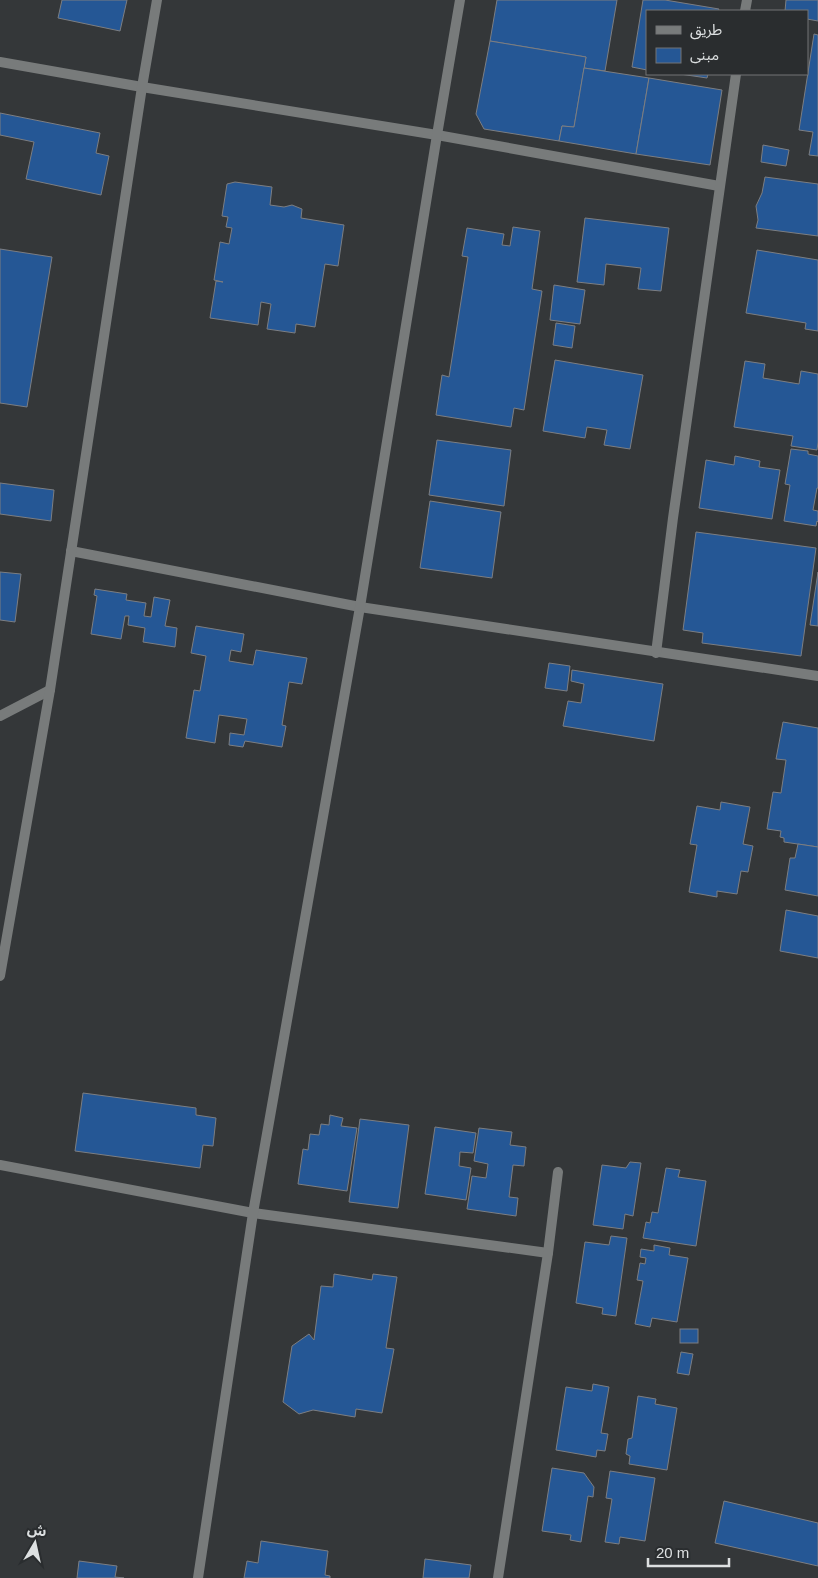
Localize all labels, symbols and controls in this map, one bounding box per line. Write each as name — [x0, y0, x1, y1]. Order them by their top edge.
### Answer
legend — [646, 10, 808, 75]
text: طريق — [690, 21, 722, 40]
text: مبنى — [690, 46, 719, 64]
north arrow — [10, 1518, 60, 1568]
text: ش — [26, 1521, 48, 1540]
scale bar — [648, 1536, 729, 1568]
text: 20 m — [656, 1544, 689, 1561]

